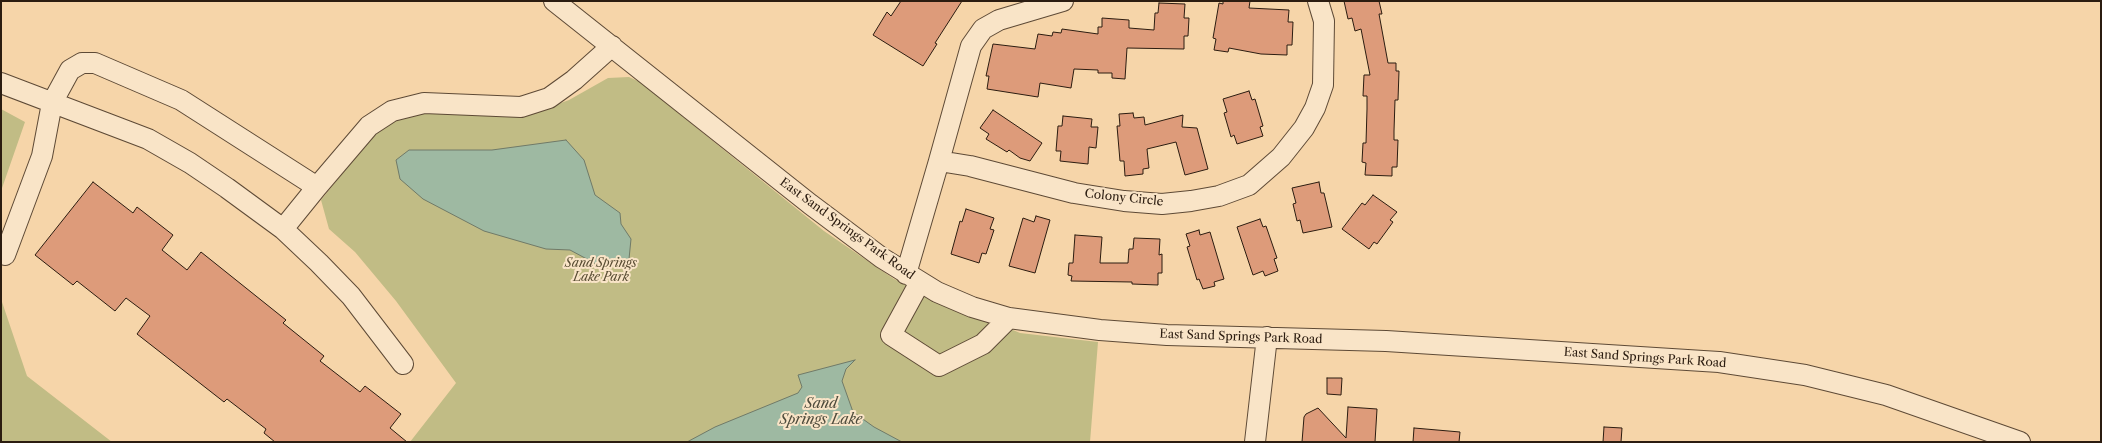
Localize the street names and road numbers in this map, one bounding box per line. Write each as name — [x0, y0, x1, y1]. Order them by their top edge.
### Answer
street label: East Sand Springs Park Road — [777, 175, 917, 283]
street label: Colony Circle — [1084, 187, 1164, 209]
street label: East Sand Springs Park Road — [1159, 327, 1323, 347]
street label: East Sand Springs Park Road — [1563, 345, 1727, 371]

